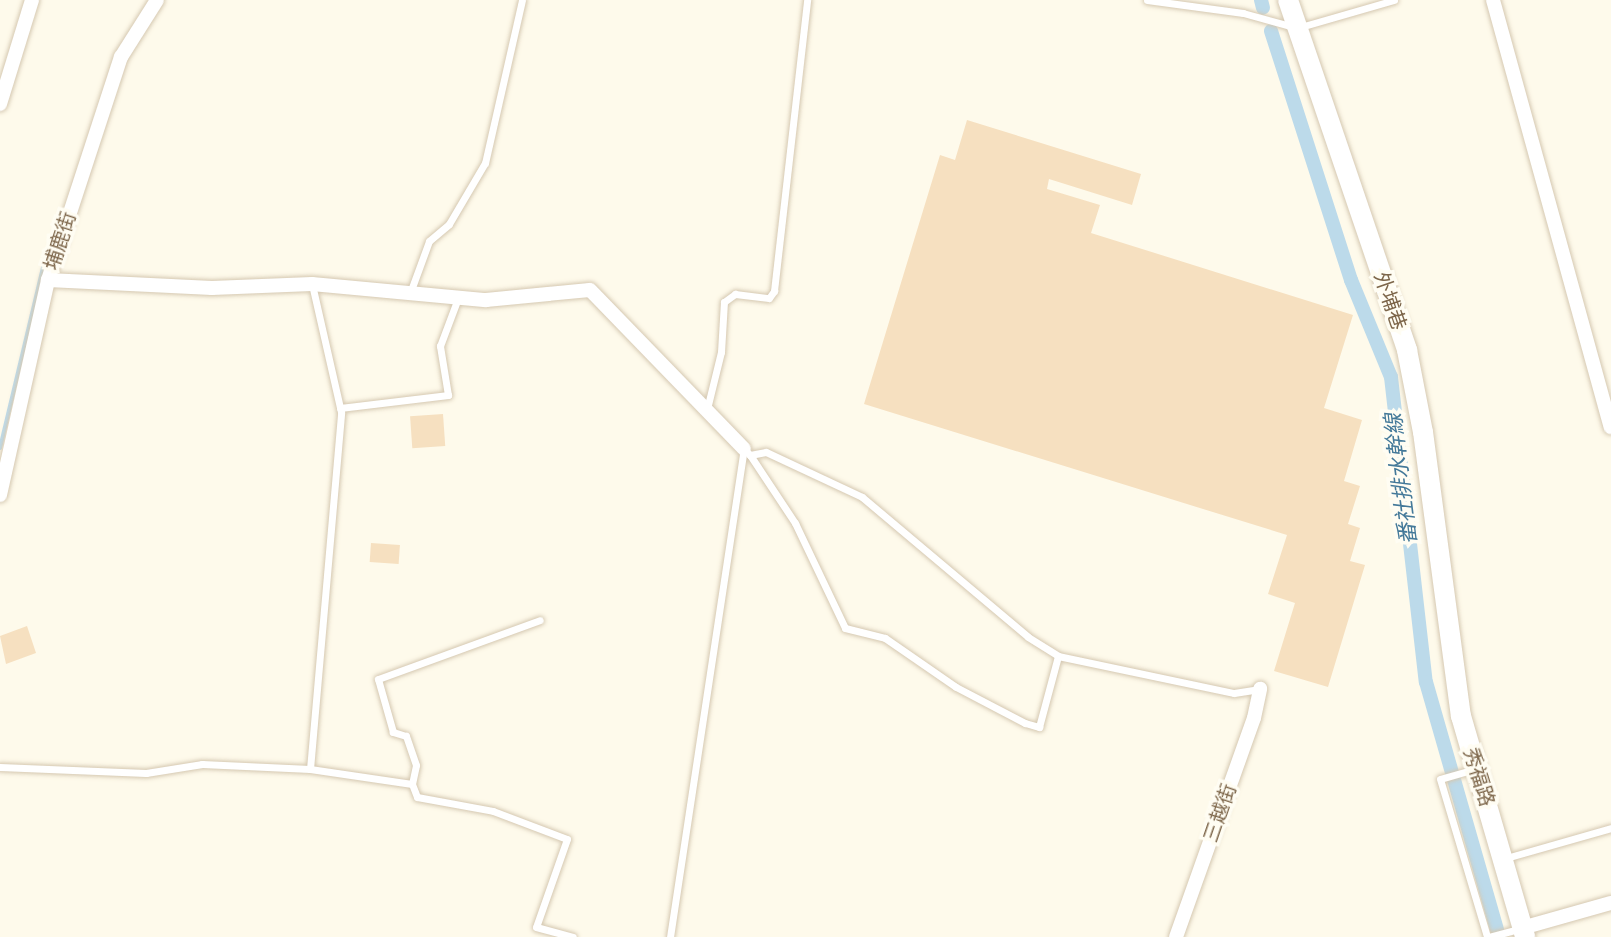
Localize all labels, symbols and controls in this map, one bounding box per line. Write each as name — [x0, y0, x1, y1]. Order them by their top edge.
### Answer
street label: 埔鹿街 — [39, 209, 81, 273]
street label: 外埔巷 — [1369, 269, 1411, 333]
water label: 番社排水幹線 — [1381, 412, 1423, 546]
street label: 秀福路 — [1459, 745, 1499, 809]
street label: 三越街 — [1199, 781, 1241, 845]

